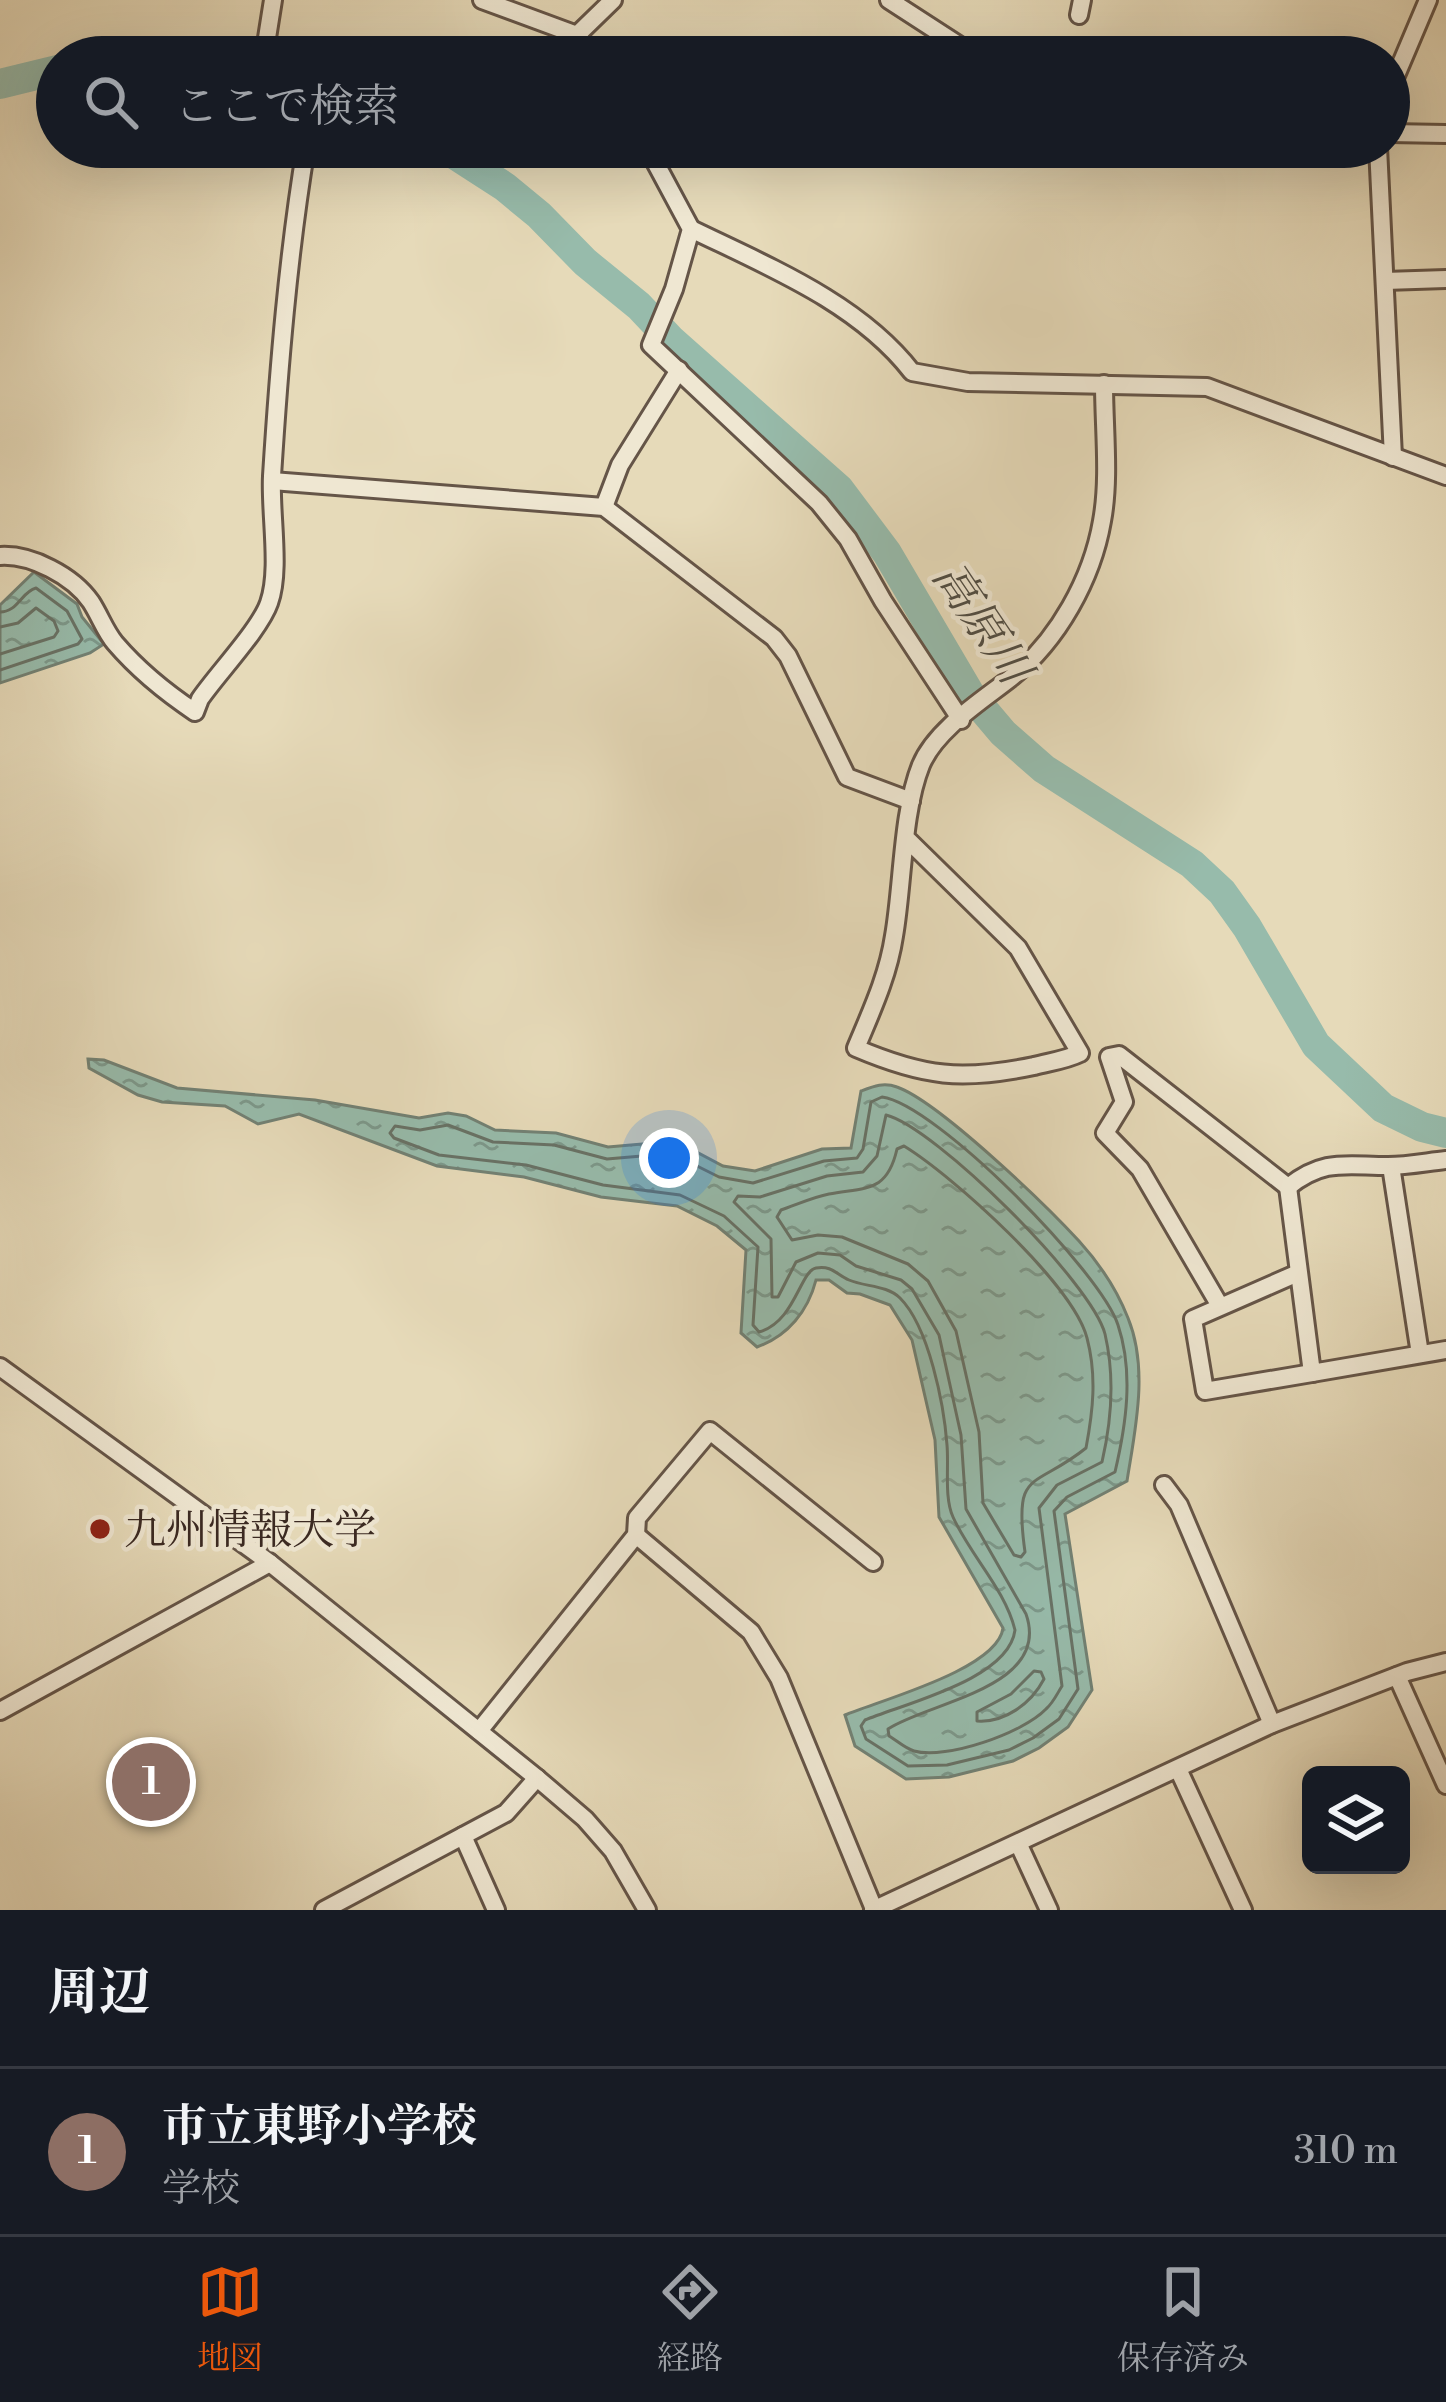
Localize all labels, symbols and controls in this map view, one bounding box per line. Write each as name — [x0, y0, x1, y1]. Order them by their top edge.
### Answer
search box — [36, 36, 1410, 168]
icon: search — [78, 69, 144, 135]
text: ここで検索 — [174, 79, 399, 136]
water label: 高原川 — [920, 551, 1045, 699]
your location — [639, 1128, 699, 1188]
place label: 九州情報大学 — [124, 1505, 376, 1558]
marker: 九州情報大学 — [87, 1516, 113, 1542]
pin: 1 — [112, 1737, 190, 1827]
map controls — [1302, 1766, 1410, 1874]
button: layers — [1302, 1766, 1410, 1874]
text: 周辺 — [48, 1962, 150, 2026]
text: 市立東野小学校 — [162, 2099, 477, 2156]
text: 1 — [78, 2127, 96, 2176]
text: 310 m — [1294, 2127, 1398, 2176]
text: 学校 — [162, 2165, 240, 2214]
tab: 地図 — [197, 2259, 263, 2380]
tab: 経路 — [657, 2259, 723, 2380]
tab: 保存済み — [1117, 2259, 1249, 2380]

